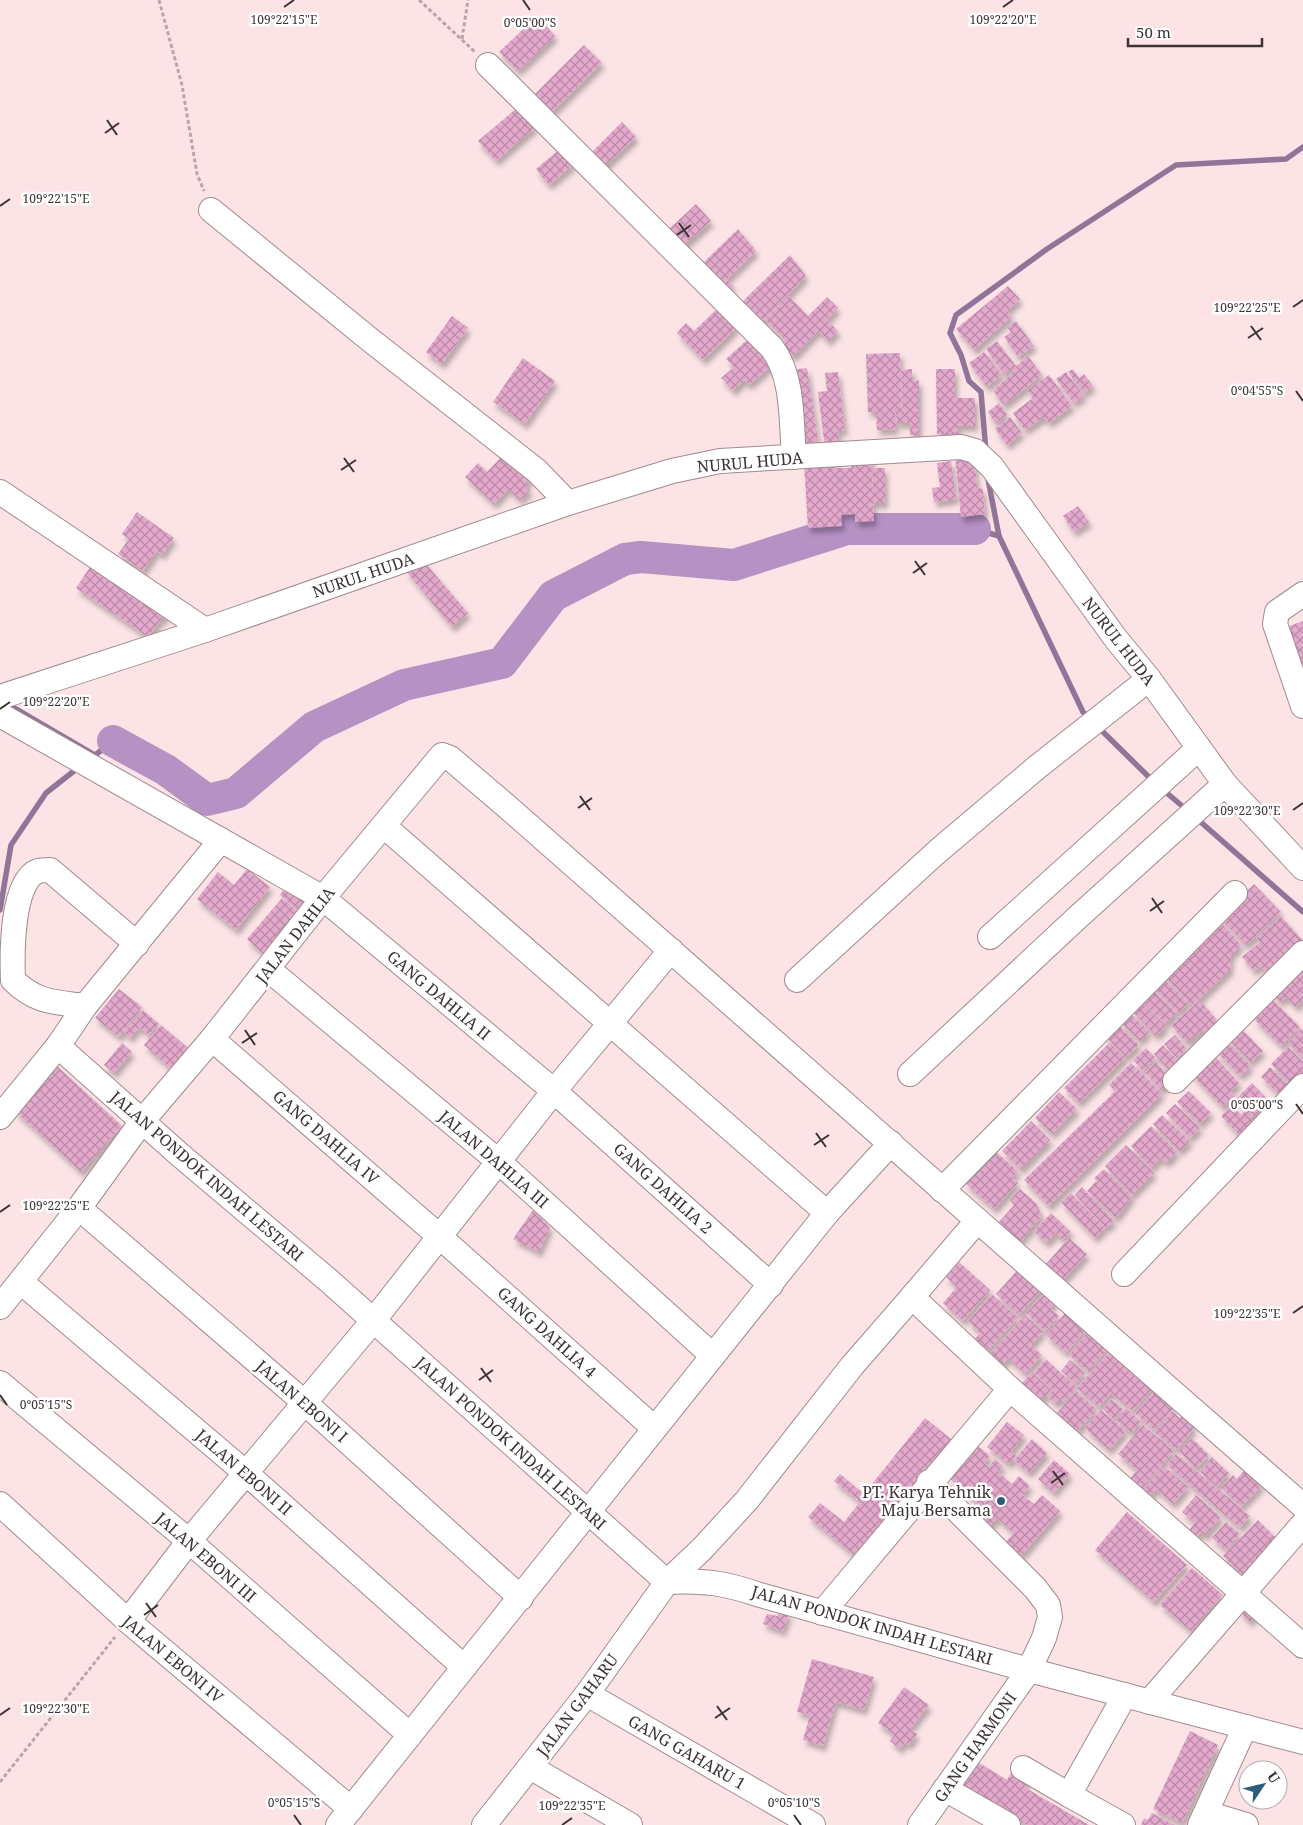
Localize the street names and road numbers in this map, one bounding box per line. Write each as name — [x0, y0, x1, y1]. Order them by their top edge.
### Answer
street label: NURUL HUDA — [696, 446, 805, 478]
street label: NURUL HUDA — [309, 547, 418, 603]
street label: NURUL HUDA — [1078, 592, 1161, 690]
street label: JALAN DAHLIA — [250, 882, 340, 989]
street label: GANG DAHLIA II — [383, 945, 495, 1045]
street label: JALAN PONDOK INDAH LESTARI — [105, 1085, 308, 1266]
street label: GANG DAHLIA IV — [268, 1085, 384, 1189]
street label: JALAN DAHLIA III — [434, 1105, 554, 1213]
street label: GANG DAHLIA 2 — [609, 1138, 717, 1238]
street label: GANG DAHLIA 4 — [493, 1282, 601, 1382]
street label: JALAN PONDOK INDAH LESTARI — [410, 1351, 611, 1535]
street label: JALAN EBONI I — [251, 1354, 353, 1447]
street label: JALAN EBONI II — [190, 1423, 297, 1520]
street label: JALAN EBONI III — [150, 1506, 261, 1607]
street label: JALAN PONDOK INDAH LESTARI — [748, 1580, 995, 1670]
street label: JALAN EBONI IV — [117, 1609, 228, 1708]
street label: JALAN GAHARU — [531, 1649, 623, 1762]
street label: GANG HARMONI — [929, 1687, 1021, 1807]
street label: GANG GAHARU 1 — [624, 1709, 750, 1795]

